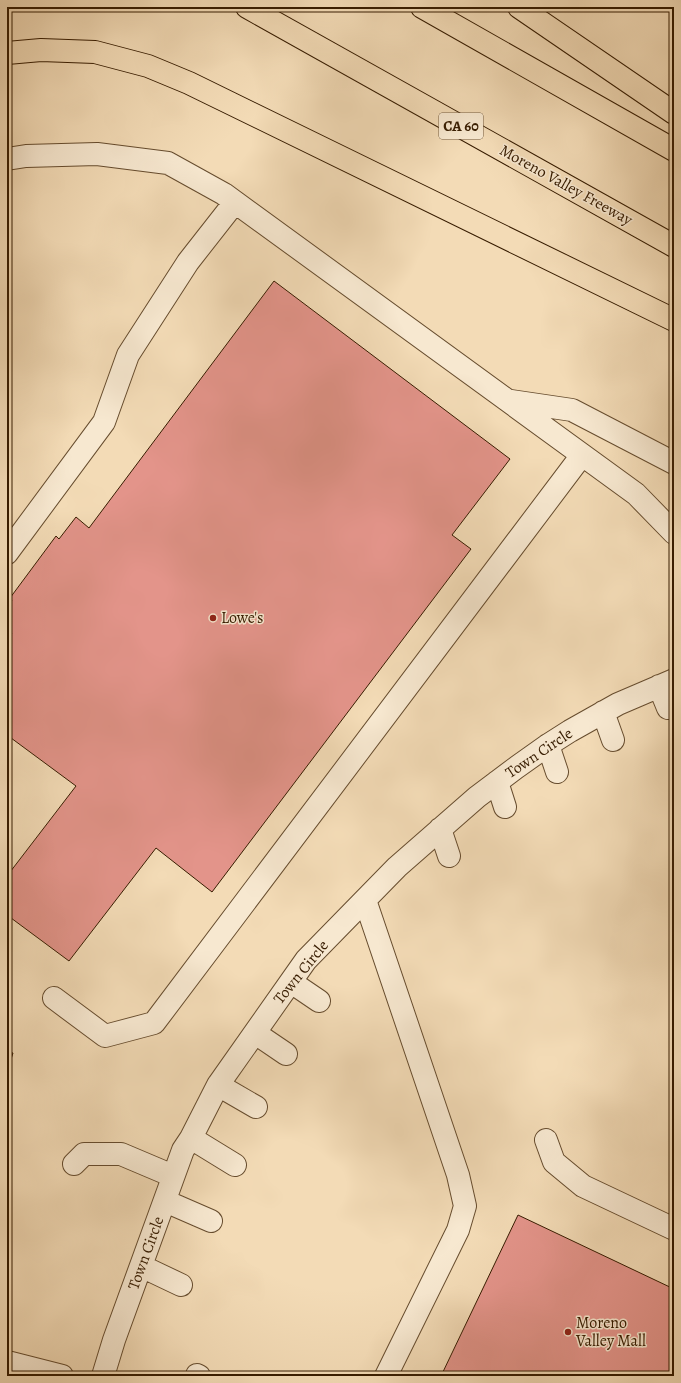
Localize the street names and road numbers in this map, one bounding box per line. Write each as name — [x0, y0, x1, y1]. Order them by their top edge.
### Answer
road number: CA 60 — [439, 113, 483, 139]
street label: Moreno Valley Freeway — [496, 139, 637, 231]
street label: Town Circle — [501, 722, 577, 784]
street label: Town Circle — [268, 935, 334, 1009]
street label: Town Circle — [123, 1213, 169, 1293]

